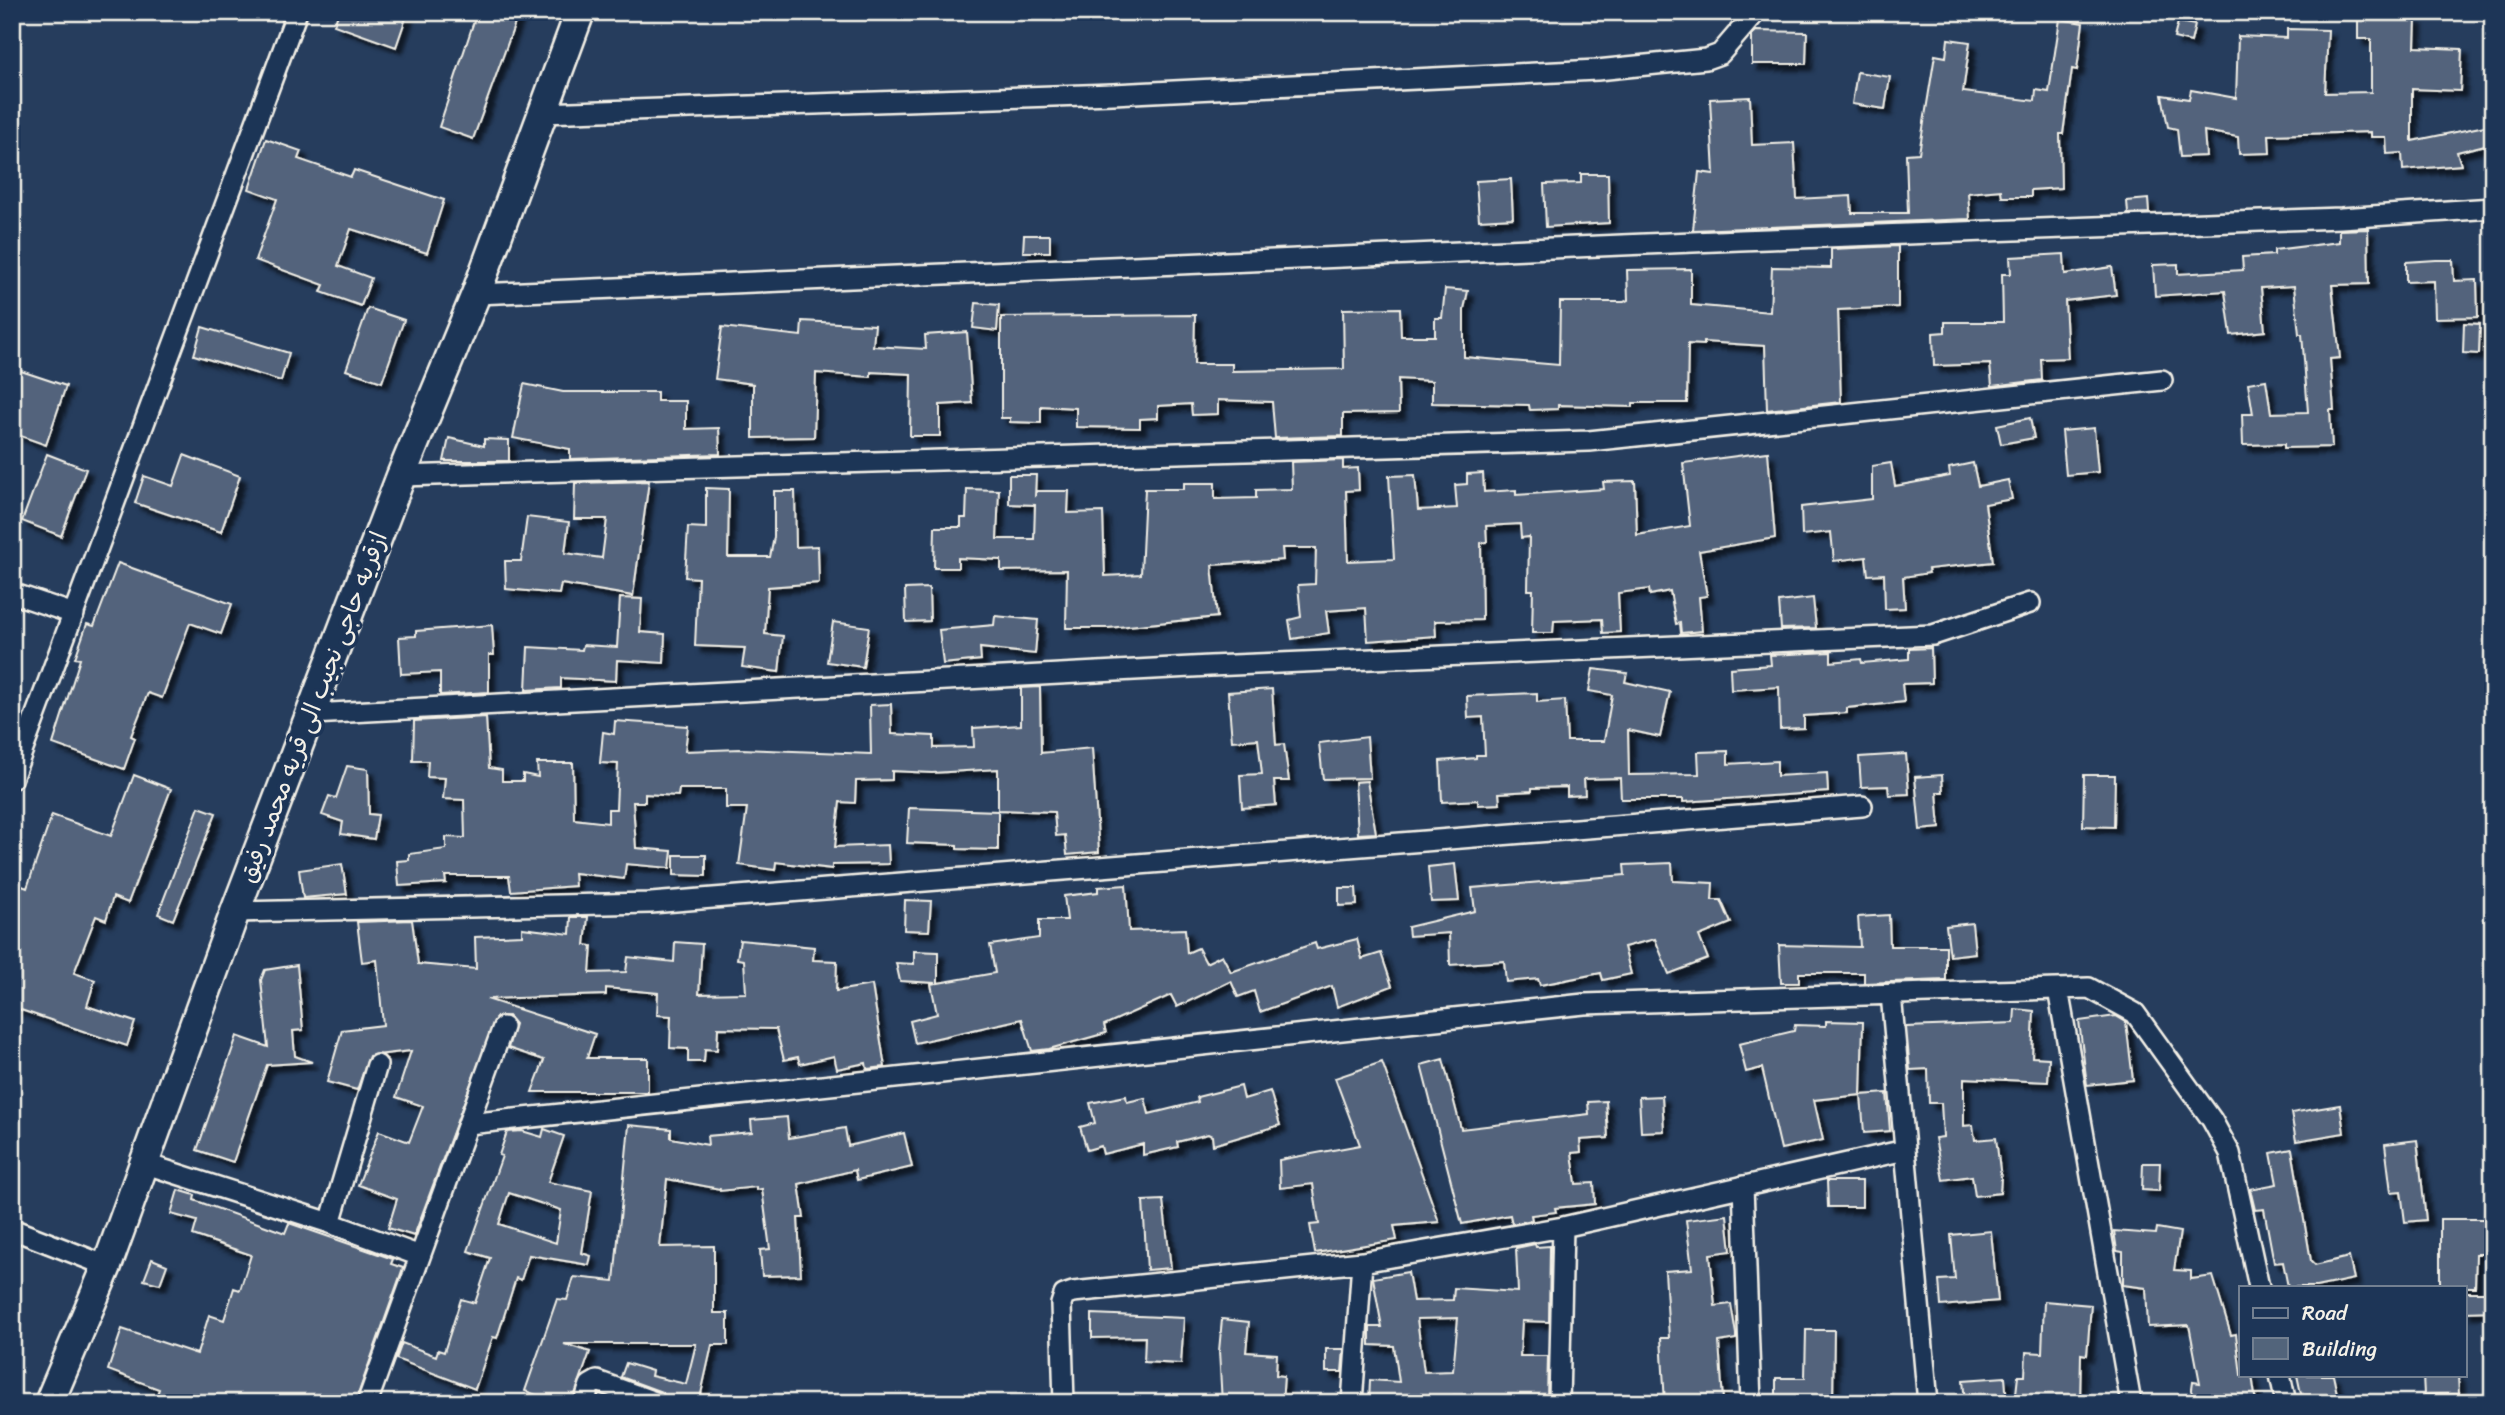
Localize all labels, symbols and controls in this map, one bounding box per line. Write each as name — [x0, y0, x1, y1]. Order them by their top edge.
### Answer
street label: ازقریه حاجی نجیب الی قریه محمد رفیق — [226, 525, 400, 889]
legend — [2239, 1286, 2466, 1376]
text: Road — [2302, 1294, 2349, 1332]
text: Building — [2302, 1330, 2378, 1368]

